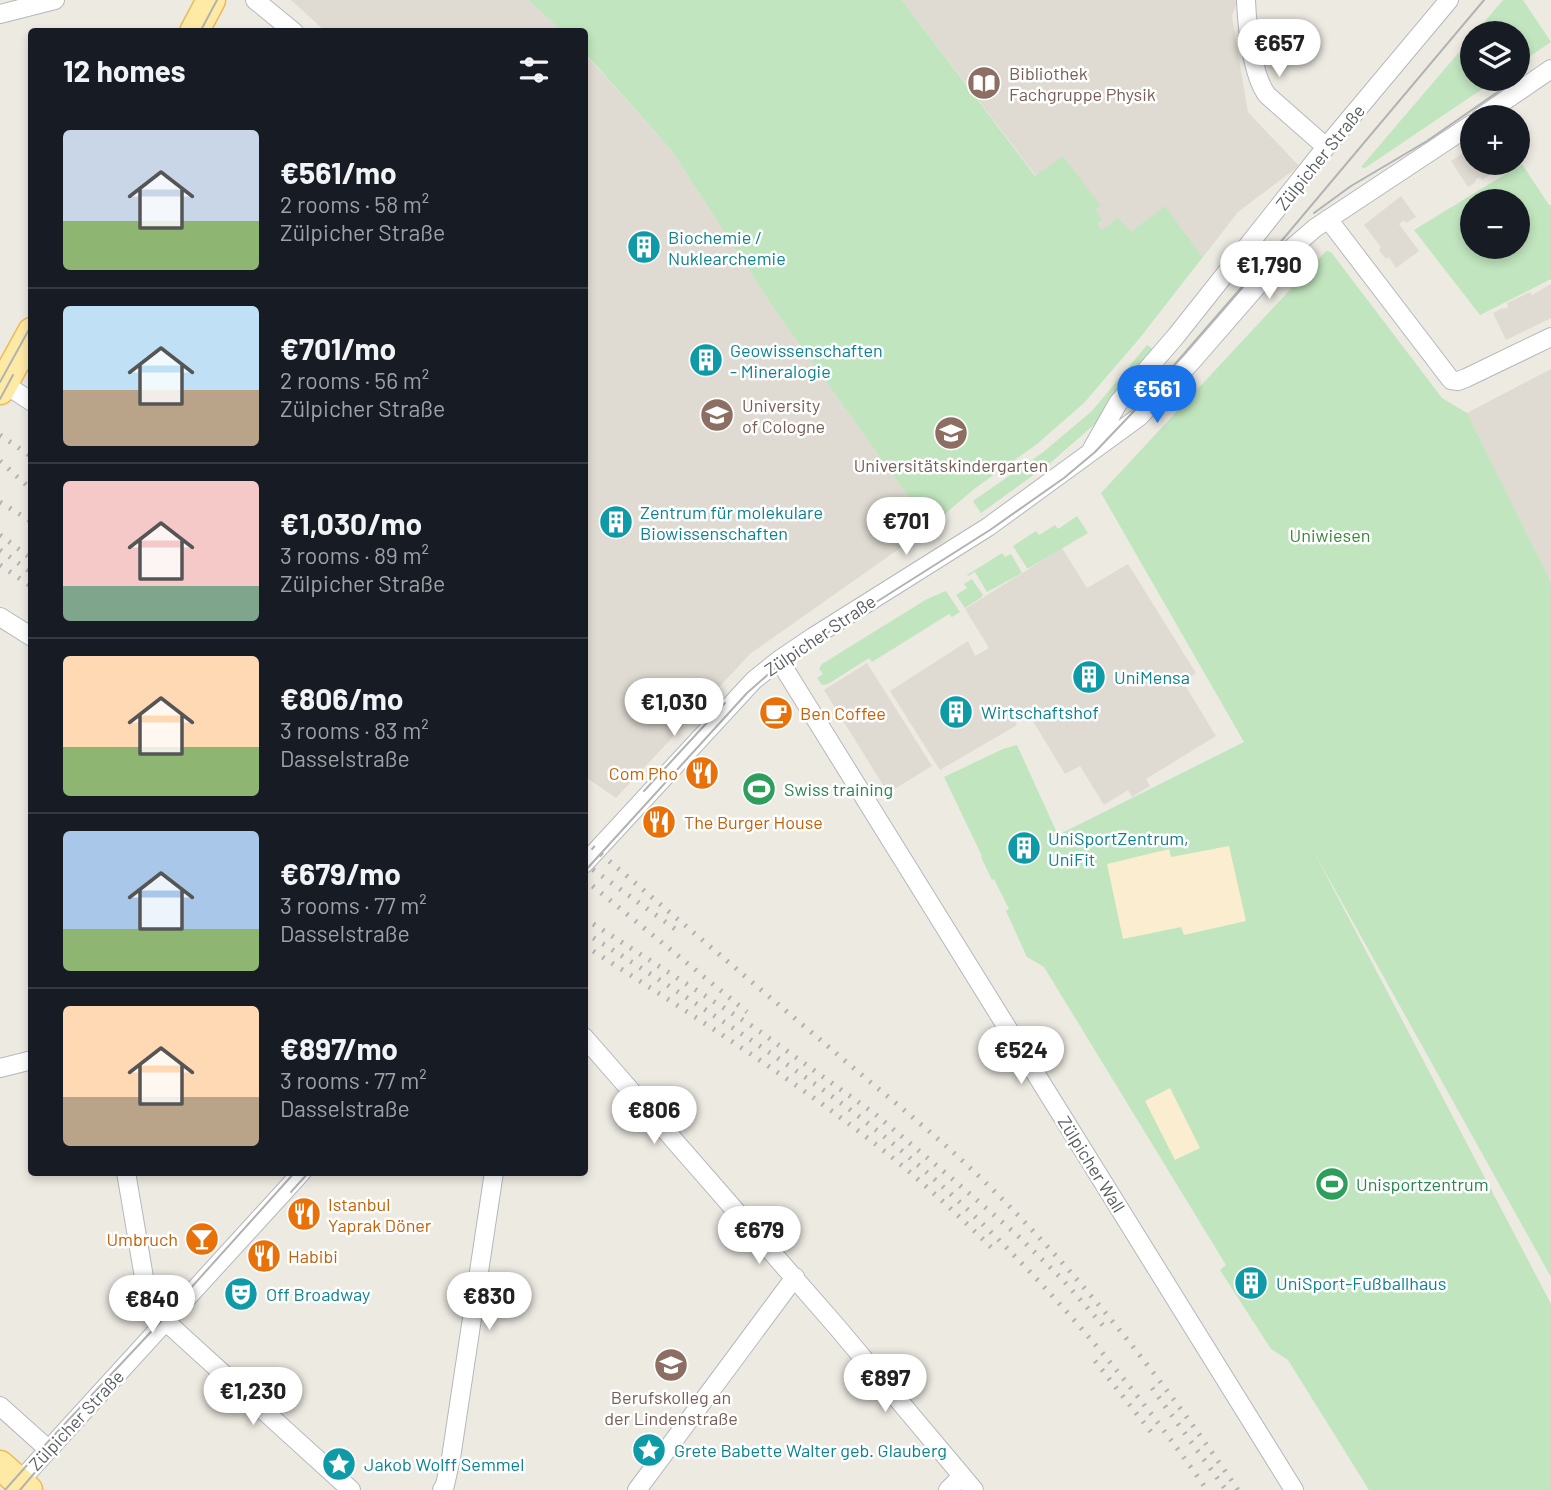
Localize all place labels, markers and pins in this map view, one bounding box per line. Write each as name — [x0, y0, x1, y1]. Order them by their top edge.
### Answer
pin: €657 — [1238, 20, 1320, 79]
place label: Bibliothek Fachgruppe Physik — [1009, 62, 1156, 105]
library icon: Bibliothek Fachgruppe Physik — [965, 64, 1003, 102]
place label: Biochemie / Nuklearchemie — [668, 226, 786, 269]
building icon: Biochemie / Nuklearchemie — [625, 228, 663, 266]
pin: €1,790 — [1212, 242, 1326, 301]
place label: Geowissenschaften - Mineralogie — [730, 339, 883, 382]
building icon: Geowissenschaften - Mineralogie — [687, 341, 725, 379]
pin: €561 — [1116, 366, 1198, 425]
place label: University of Cologne — [742, 394, 825, 437]
school or university icon: University of Cologne — [698, 396, 736, 434]
school or university icon: Universitätskindergarten — [932, 414, 970, 452]
place label: Universitätskindergarten — [854, 454, 1048, 476]
pin: €701 — [865, 498, 947, 557]
place label: Zentrum für molekulare Biowissenschaften — [640, 501, 823, 544]
building icon: Zentrum für molekulare Biowissenschaften — [597, 503, 635, 541]
building icon: UniMensa — [1070, 658, 1108, 696]
place label: UniMensa — [1114, 666, 1190, 688]
pin: €1,030 — [617, 678, 731, 738]
building icon: Wirtschaftshof — [937, 693, 975, 731]
cafe icon: Ben Coffee — [757, 694, 795, 732]
place label: Wirtschaftshof — [981, 701, 1099, 723]
place label: Ben Coffee — [800, 702, 886, 724]
restaurant icon: Com Pho — [683, 754, 721, 792]
place label: Com Pho — [609, 762, 678, 784]
sports icon: Swiss training — [740, 770, 778, 808]
place label: Swiss training — [784, 778, 893, 800]
restaurant icon: The Burger House — [640, 803, 678, 841]
place label: The Burger House — [684, 811, 823, 833]
place label: UniSportZentrum, UniFit — [1048, 827, 1189, 870]
building icon: UniSportZentrum, UniFit — [1005, 829, 1043, 867]
pin: €524 — [980, 1026, 1062, 1086]
pin: €806 — [613, 1086, 695, 1146]
sports icon: Unisportzentrum — [1313, 1165, 1351, 1203]
place label: Unisportzentrum — [1356, 1173, 1489, 1195]
place label: Istanbul Yaprak Döner — [328, 1193, 432, 1236]
restaurant icon: Istanbul Yaprak Döner — [285, 1195, 323, 1233]
pin: €679 — [718, 1206, 800, 1266]
bar icon: Umbruch — [183, 1220, 221, 1258]
place label: Umbruch — [106, 1228, 178, 1250]
restaurant icon: Habibi — [245, 1237, 283, 1275]
place label: Habibi — [288, 1245, 338, 1267]
building icon: UniSport-Fußballhaus — [1232, 1264, 1270, 1302]
pin: €830 — [448, 1272, 530, 1332]
place label: UniSport-Fußballhaus — [1276, 1272, 1446, 1294]
theatre icon: Off Broadway — [222, 1275, 260, 1313]
pin: €840 — [111, 1276, 193, 1335]
place label: Off Broadway — [266, 1283, 370, 1305]
school or university icon: Berufskolleg an der Lindenstraße — [652, 1346, 690, 1384]
pin: €897 — [844, 1354, 926, 1414]
pin: €1,230 — [196, 1368, 310, 1427]
place label: Berufskolleg an der Lindenstraße — [604, 1386, 738, 1429]
place icon: Grete Babette Walter geb. Glauberg — [630, 1431, 668, 1469]
place label: Grete Babette Walter geb. Glauberg — [674, 1439, 947, 1461]
place icon: Jakob Wolff Semmel — [320, 1445, 358, 1483]
place label: Jakob Wolff Semmel — [364, 1453, 524, 1475]

